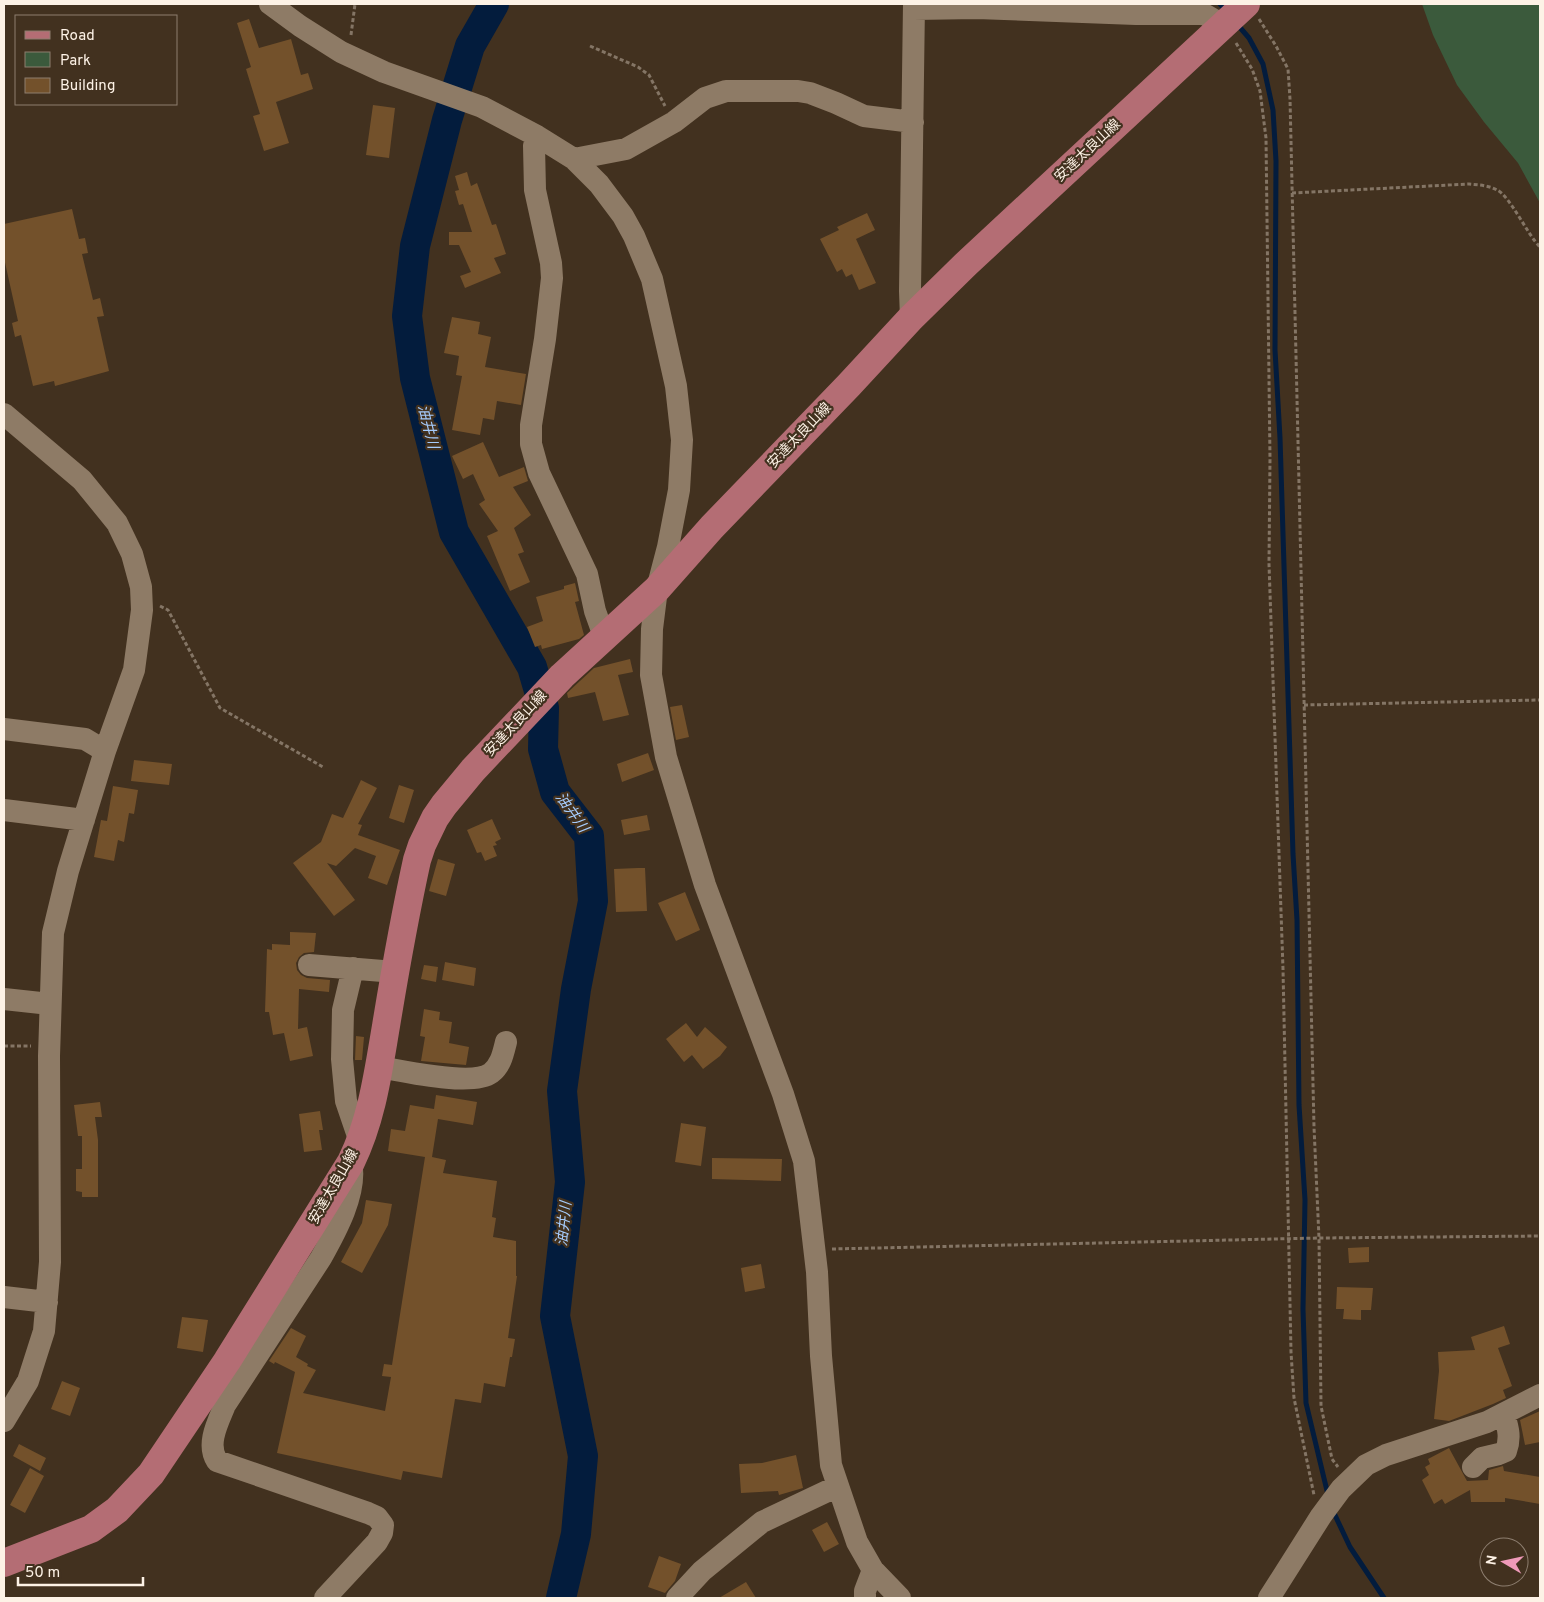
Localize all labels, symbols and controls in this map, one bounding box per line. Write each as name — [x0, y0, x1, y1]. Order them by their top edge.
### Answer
legend — [15, 15, 178, 105]
text: Road — [60, 27, 95, 46]
text: Park — [60, 52, 91, 71]
text: Building — [60, 77, 115, 96]
street label: 安達太良山線 — [1051, 116, 1125, 186]
street label: 安達太良山線 — [765, 400, 835, 472]
water label: 油井川 — [412, 403, 442, 453]
street label: 安達太良山線 — [481, 687, 551, 761]
water label: 油井川 — [550, 789, 593, 838]
street label: 安達太良山線 — [306, 1146, 362, 1228]
water label: 油井川 — [553, 1199, 577, 1247]
north arrow — [1479, 1537, 1529, 1587]
scale bar — [18, 1554, 142, 1586]
text: N — [1483, 1554, 1502, 1567]
text: 50 m — [25, 1564, 60, 1583]

